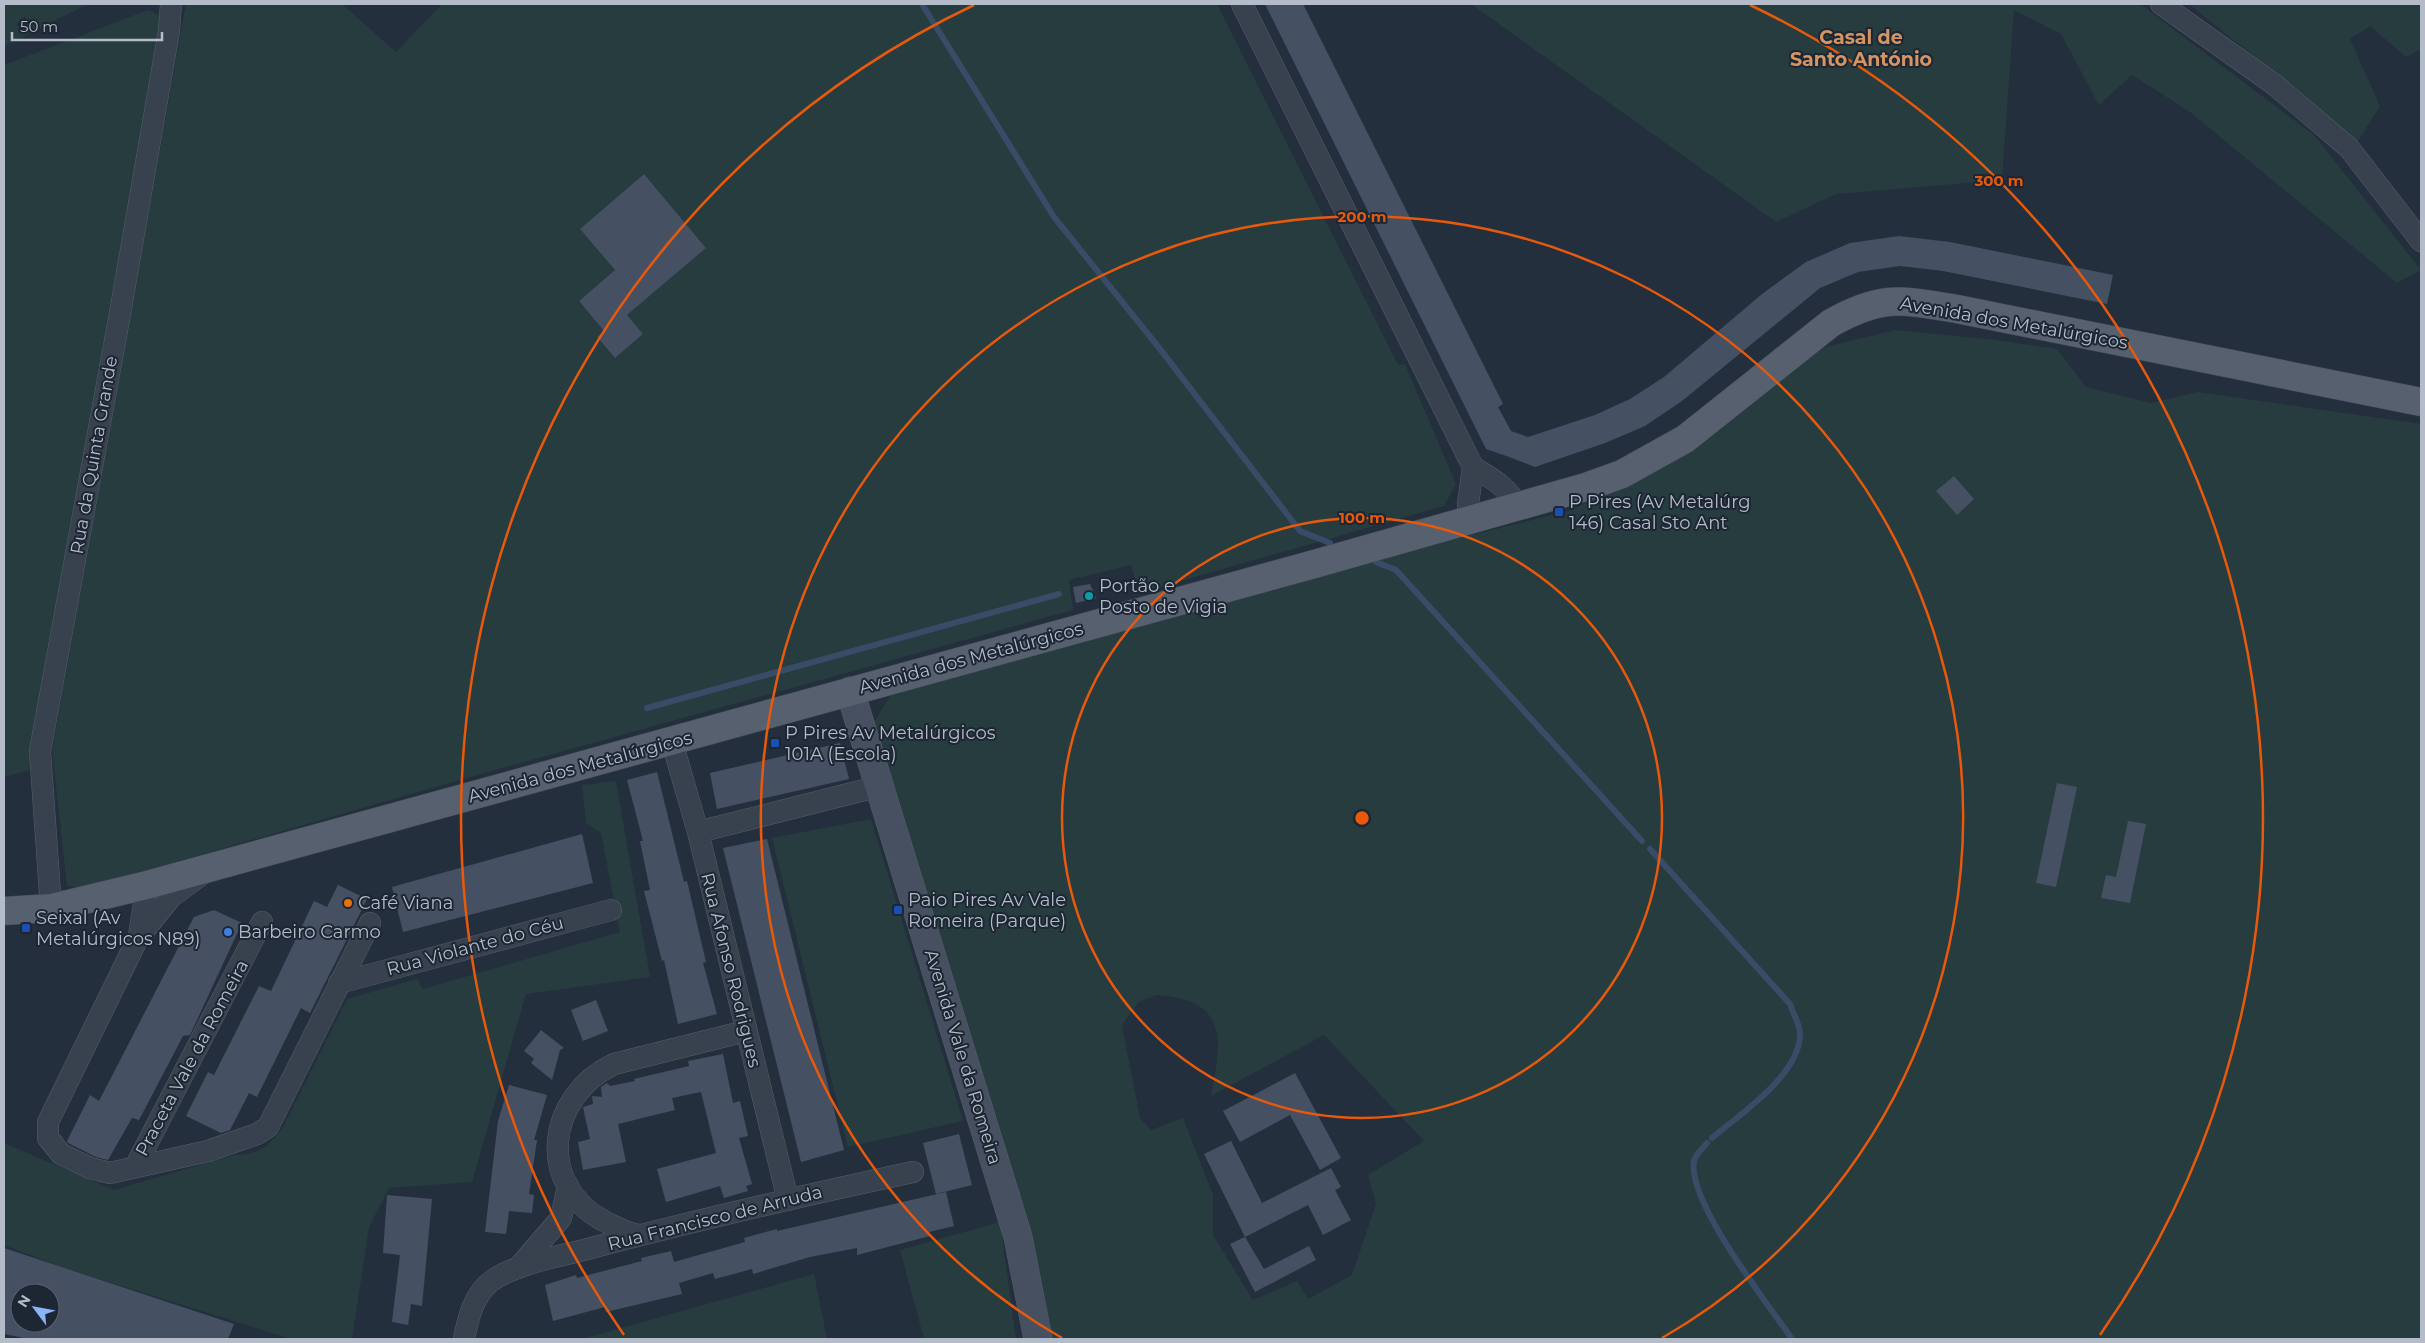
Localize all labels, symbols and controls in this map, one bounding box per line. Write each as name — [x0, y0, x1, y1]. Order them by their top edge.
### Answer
scale bar — [12, 10, 162, 42]
text: 50 m — [20, 17, 58, 36]
district label: Casal de Santo António — [1790, 26, 1932, 71]
text: 300 m — [1973, 171, 2024, 190]
text: 200 m — [1337, 207, 1387, 226]
street label: Avenida dos Metalúrgicos — [1898, 292, 2130, 354]
street label: Rua da Quinta Grande — [66, 354, 122, 556]
place label: P Pires (Av Metalúrg 146) Casal Sto Ant — [1569, 491, 1750, 534]
marker: P Pires (Av Metalúrg 146) Casal Sto Ant — [1553, 506, 1565, 518]
text: 100 m — [1339, 508, 1385, 527]
place label: Portão e Posto de Vigia — [1099, 575, 1227, 618]
marker: Portão e Posto de Vigia — [1083, 590, 1095, 602]
street label: Avenida dos Metalúrgicos — [857, 617, 1086, 699]
place label: P Pires Av Metalúrgicos 101A (Escola) — [785, 722, 996, 765]
street label: Avenida dos Metalúrgicos — [466, 726, 695, 808]
marker: P Pires Av Metalúrgicos 101A (Escola) — [769, 737, 781, 749]
centre of rings — [1353, 809, 1371, 827]
street label: Rua Afonso Rodrigues — [696, 870, 766, 1070]
place label: Paio Pires Av Vale Romeira (Parque) — [908, 889, 1066, 932]
place label: Café Viana — [358, 892, 453, 914]
marker: Café Viana — [342, 897, 354, 909]
marker: Paio Pires Av Vale Romeira (Parque) — [892, 904, 904, 916]
place label: Seixal (Av Metalúrgicos N89) — [36, 907, 201, 950]
street label: Rua Violante do Céu — [384, 912, 566, 980]
place label: Barbeiro Carmo — [238, 921, 381, 943]
marker: Seixal (Av Metalúrgicos N89) — [20, 922, 32, 934]
marker: Barbeiro Carmo — [222, 926, 234, 938]
street label: Avenida Vale da Romeira — [920, 947, 1006, 1167]
street label: Praceta Vale da Romeira — [131, 956, 253, 1160]
street label: Rua Francisco de Arruda — [605, 1181, 825, 1255]
north arrow — [10, 1283, 60, 1333]
text: N — [13, 1292, 35, 1311]

